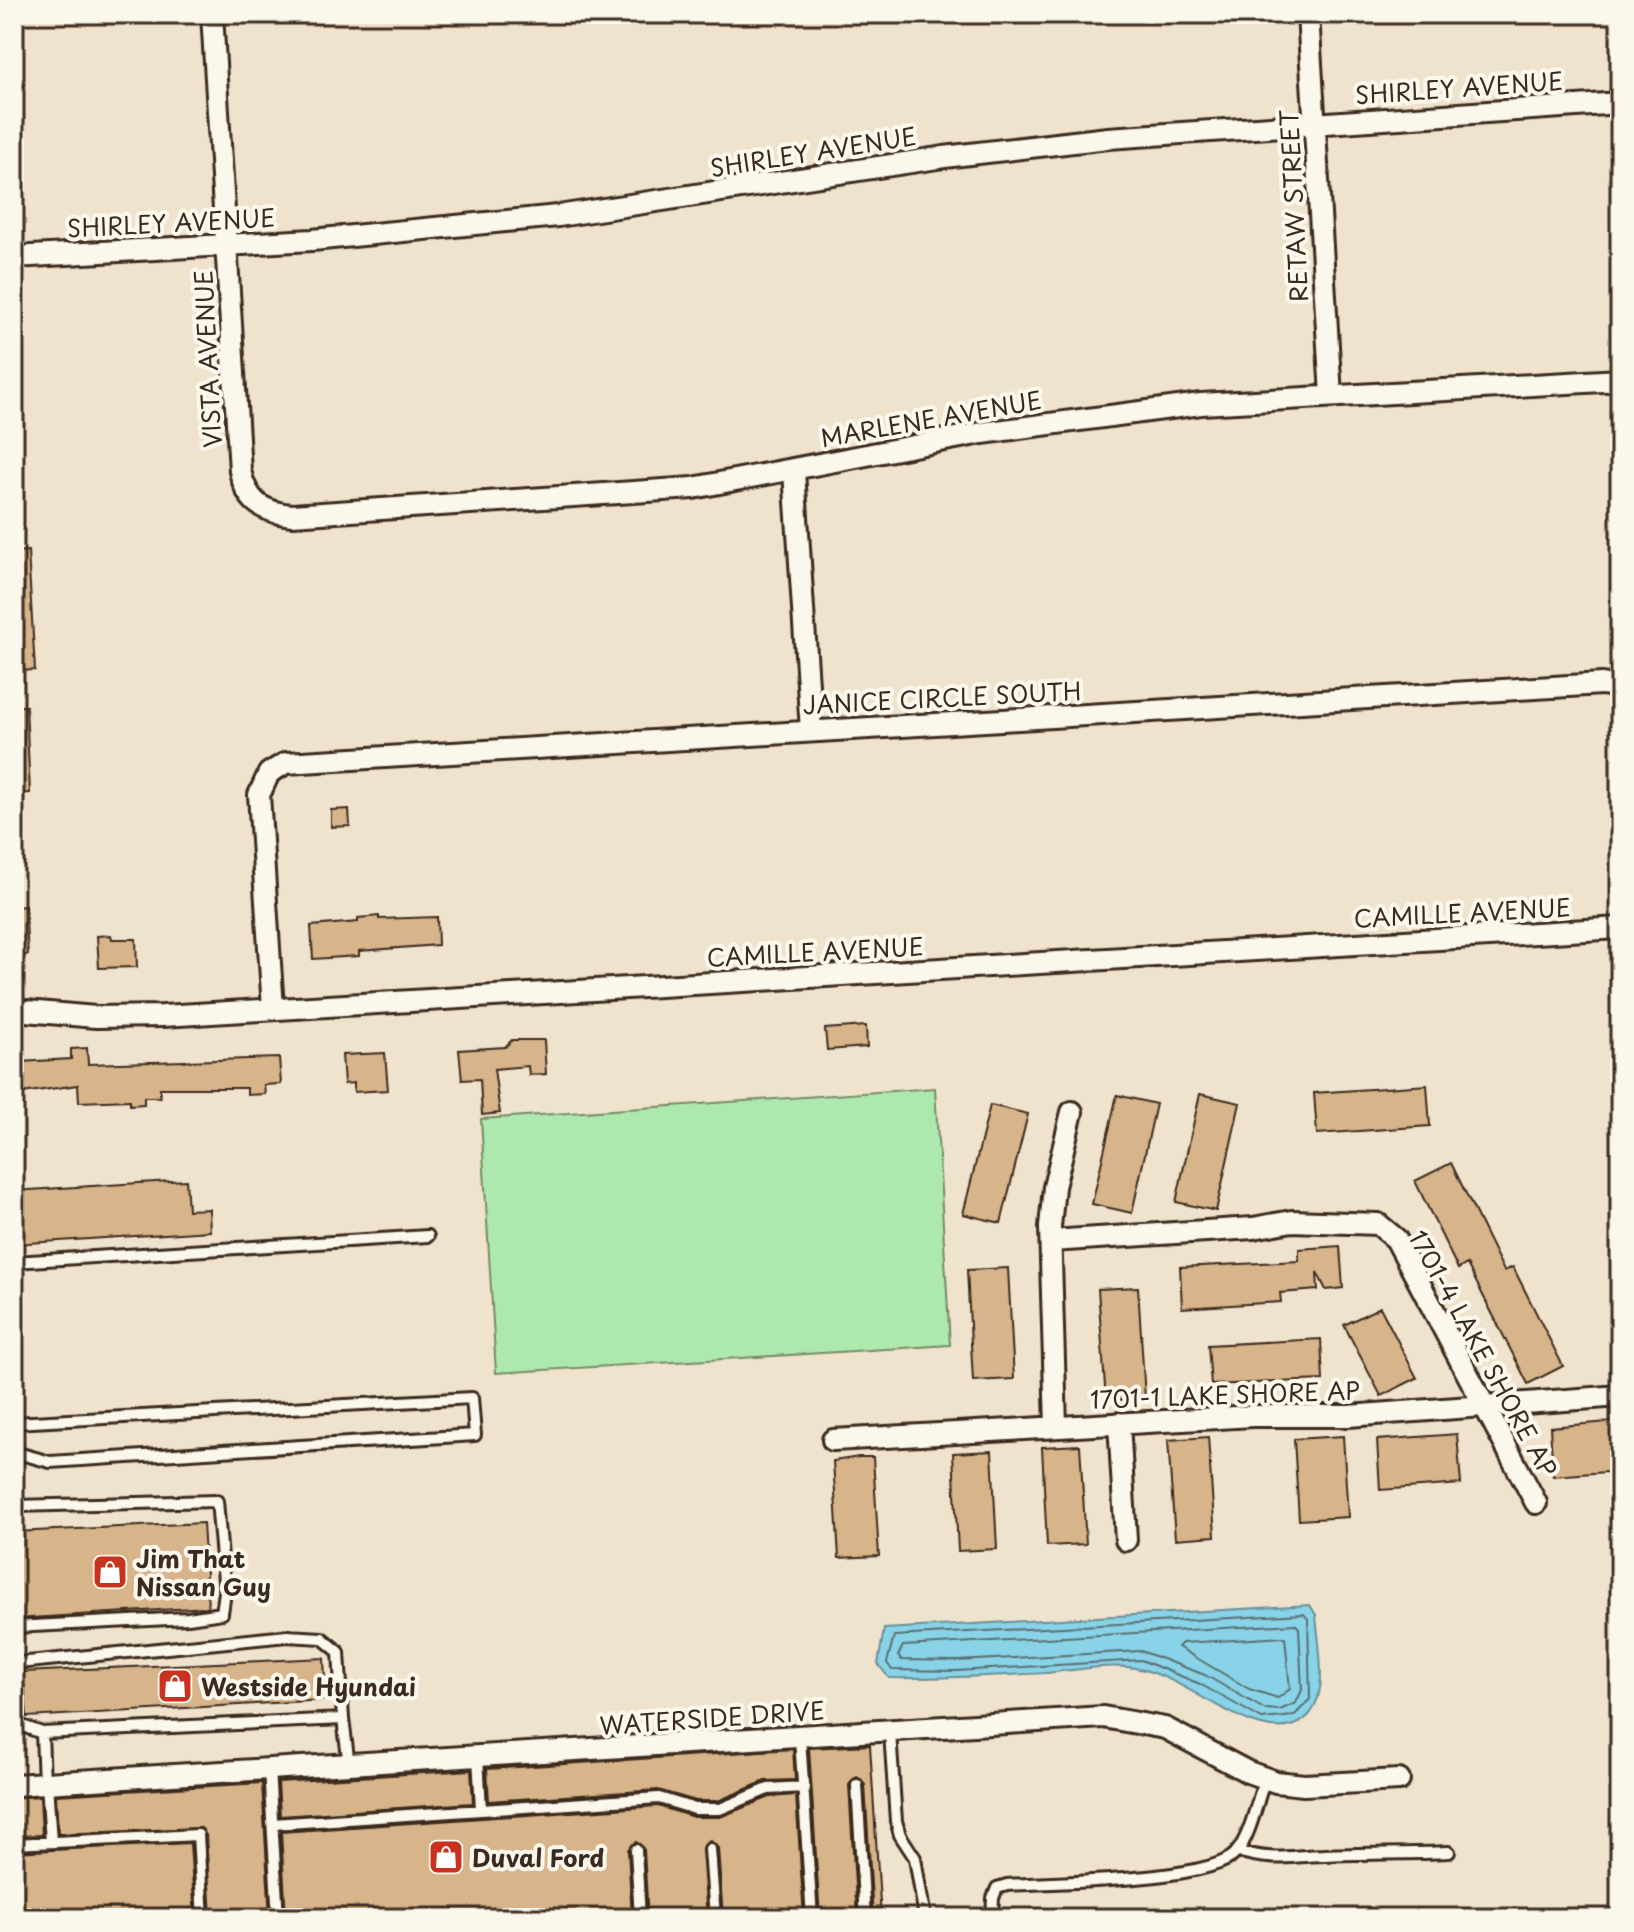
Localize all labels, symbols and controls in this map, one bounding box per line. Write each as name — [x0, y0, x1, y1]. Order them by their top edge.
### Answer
street label: SHIRLEY AVENUE — [1354, 62, 1564, 112]
street label: RETAW STREET — [1270, 108, 1316, 303]
street label: SHIRLEY AVENUE — [707, 117, 919, 185]
street label: SHIRLEY AVENUE — [66, 199, 276, 245]
street label: VISTA AVENUE — [184, 269, 230, 449]
street label: MARLENE AVENUE — [818, 381, 1044, 455]
street label: JANICE CIRCLE SOUTH — [802, 672, 1082, 722]
street label: CAMILLE AVENUE — [1353, 888, 1571, 936]
street label: CAMILLE AVENUE — [706, 927, 924, 975]
street label: 1701-4 LAKE SHORE AP — [1401, 1223, 1567, 1483]
street label: 1701-1 LAKE SHORE AP — [1089, 1371, 1361, 1417]
place label: Jim That Nissan Guy — [136, 1540, 271, 1604]
shop icon: Jim That Nissan Guy — [91, 1553, 129, 1591]
shop icon: Westside Hyundai — [156, 1667, 194, 1705]
place label: Westside Hyundai — [201, 1668, 416, 1704]
street label: WATERSIDE DRIVE — [598, 1691, 826, 1743]
shop icon: Duval Ford — [427, 1838, 465, 1876]
place label: Duval Ford — [472, 1839, 604, 1875]

